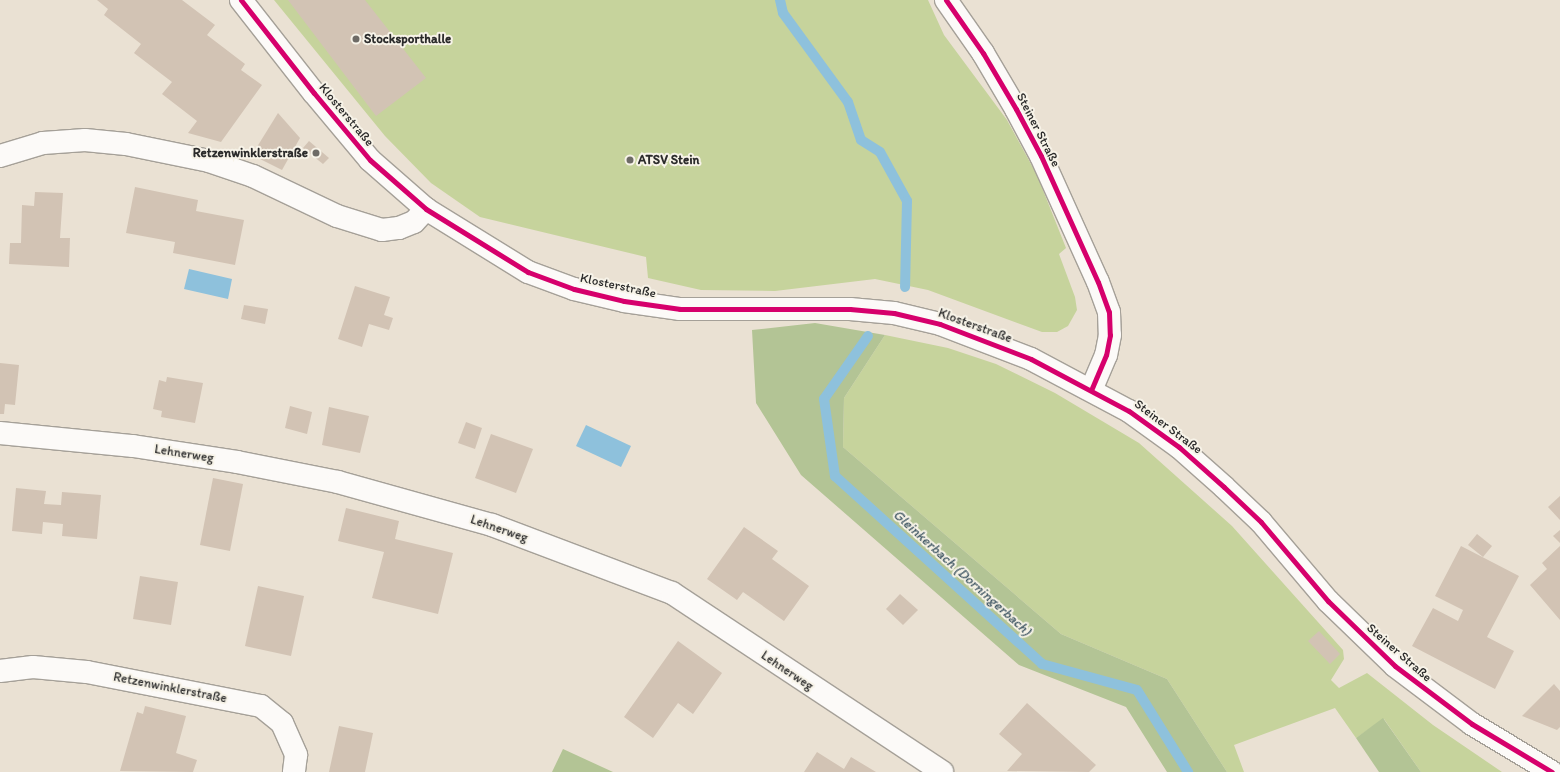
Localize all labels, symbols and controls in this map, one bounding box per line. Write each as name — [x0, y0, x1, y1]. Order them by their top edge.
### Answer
place label: Stocksporthalle — [364, 31, 451, 47]
marker: Stocksporthalle — [351, 34, 361, 44]
street label: Klosterstraße — [315, 80, 377, 150]
street label: Steiner Straße — [1013, 90, 1063, 170]
place label: Retzenwinklerstraße — [193, 145, 308, 161]
marker: Retzenwinklerstraße — [311, 148, 321, 158]
place label: ATSV Stein — [638, 152, 699, 168]
marker: ATSV Stein — [625, 155, 635, 165]
street label: Klosterstraße — [579, 270, 657, 302]
street label: Klosterstraße — [936, 305, 1014, 347]
street label: Steiner Straße — [1131, 396, 1205, 458]
street label: Lehnerweg — [153, 442, 215, 466]
water label: Gleinkerbach (Dorningerbach) — [889, 506, 1035, 640]
street label: Lehnerweg — [468, 512, 530, 546]
street label: Steiner Straße — [1363, 621, 1435, 685]
street label: Lehnerweg — [758, 648, 816, 694]
street label: Retzenwinklerstraße — [112, 669, 228, 707]

